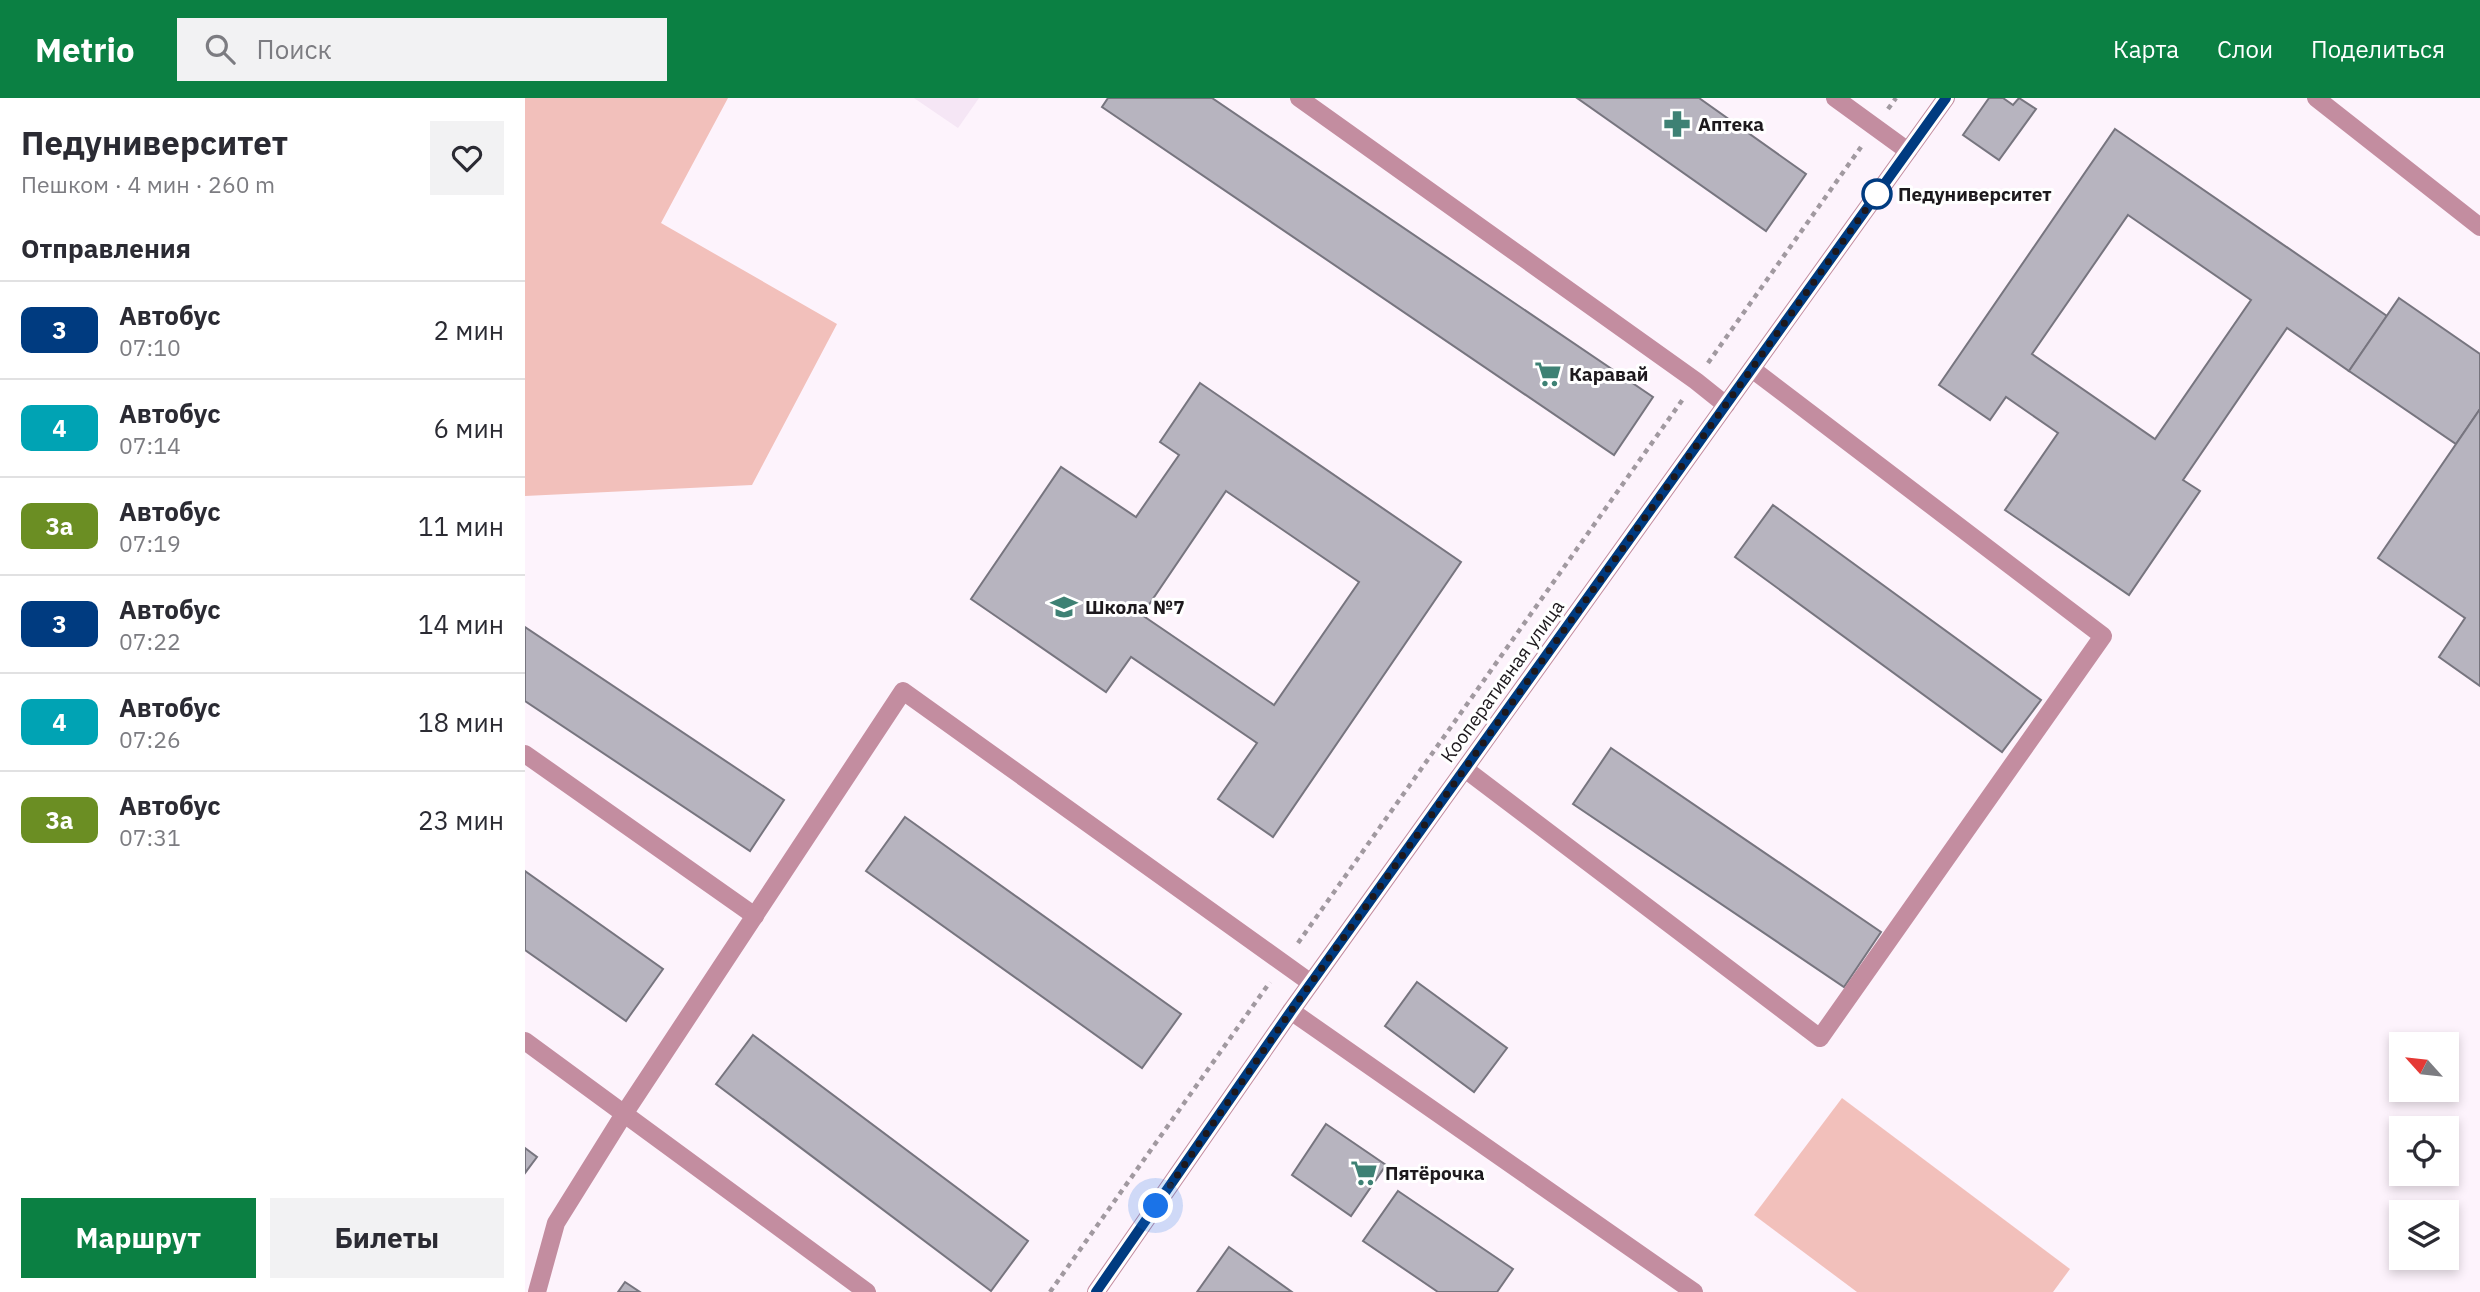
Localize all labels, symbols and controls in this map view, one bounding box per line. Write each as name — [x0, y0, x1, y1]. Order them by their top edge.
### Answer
search box — [177, 18, 667, 81]
text: Metrio — [35, 28, 135, 71]
icon: search — [201, 30, 239, 68]
text: Поиск — [257, 32, 332, 66]
text: Карта — [2113, 33, 2179, 65]
text: Слои — [2217, 33, 2273, 65]
text: Поделиться — [2311, 33, 2445, 65]
pharmacy icon: Аптека — [1662, 109, 1692, 139]
place label: Аптека — [1698, 112, 1764, 136]
text: Педуниверситет — [21, 121, 288, 164]
button: heart — [430, 121, 504, 195]
text: Пешком · 4 мин · 260 m — [21, 169, 275, 199]
marker: Педуниверситет — [1862, 179, 1892, 209]
place label: Педуниверситет — [1898, 182, 2052, 206]
text: Отправления — [21, 231, 191, 265]
text: Автобус — [119, 298, 221, 332]
text: 2 мин — [434, 313, 504, 347]
text: 3 — [52, 314, 67, 346]
text: 07:10 — [119, 332, 181, 362]
supermarket icon: Каравай — [1533, 359, 1563, 389]
place label: Каравай — [1569, 362, 1648, 386]
text: Автобус — [119, 396, 221, 430]
text: 6 мин — [434, 411, 504, 445]
text: 4 — [52, 412, 67, 444]
text: 07:14 — [119, 430, 181, 460]
text: Автобус — [119, 494, 221, 528]
text: 11 мин — [418, 509, 504, 543]
text: 3а — [45, 510, 74, 542]
text: 07:19 — [119, 528, 181, 558]
text: Автобус — [119, 592, 221, 626]
school or university icon: Школа №7 — [1049, 592, 1079, 622]
place label: Школа №7 — [1085, 595, 1185, 619]
street label: Кооперативная улица — [1435, 595, 1569, 767]
text: 14 мин — [418, 607, 504, 641]
text: 3 — [52, 608, 67, 640]
text: 07:22 — [119, 626, 181, 656]
text: Автобус — [119, 690, 221, 724]
text: 18 мин — [418, 705, 504, 739]
text: 4 — [52, 706, 67, 738]
text: 07:26 — [119, 724, 181, 754]
text: Автобус — [119, 788, 221, 822]
text: 23 мин — [418, 803, 504, 837]
text: 3а — [45, 804, 74, 836]
text: 07:31 — [119, 822, 181, 852]
north arrow — [2389, 1032, 2459, 1102]
map controls — [2389, 1032, 2459, 1270]
button: locate — [2389, 1116, 2459, 1186]
supermarket icon: Пятёрочка — [1349, 1158, 1379, 1188]
place label: Пятёрочка — [1385, 1161, 1485, 1185]
your location — [1138, 1188, 1173, 1223]
button: Маршрут — [21, 1198, 256, 1278]
button: Билеты — [270, 1198, 504, 1278]
button: layers — [2389, 1200, 2459, 1270]

